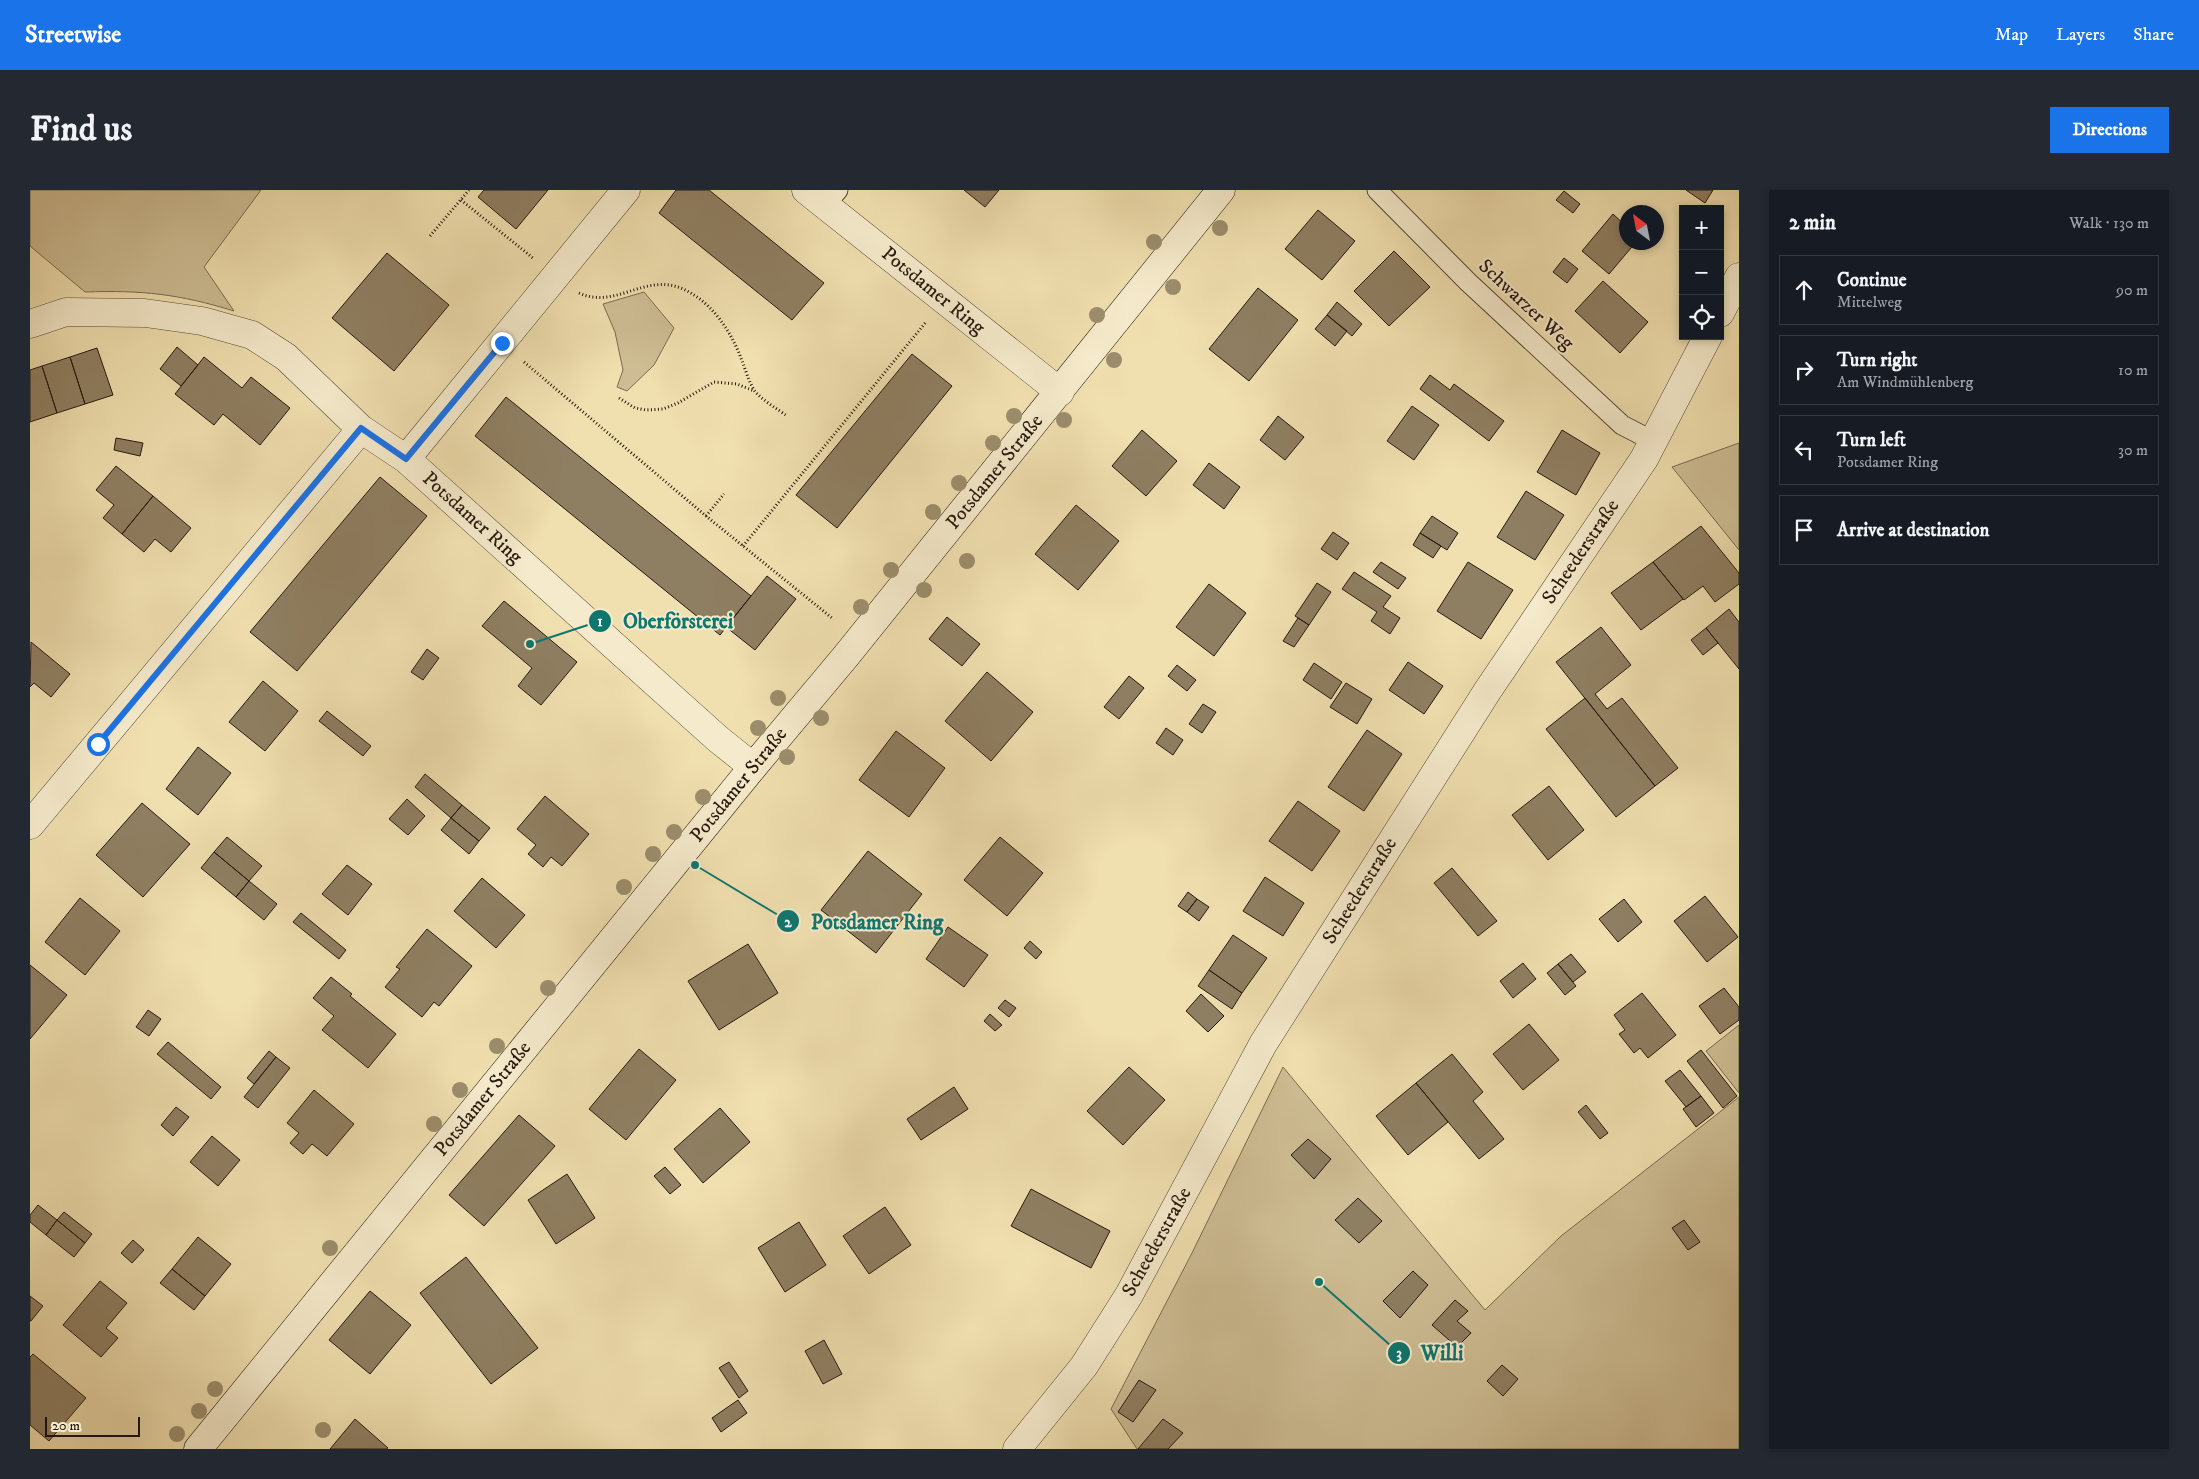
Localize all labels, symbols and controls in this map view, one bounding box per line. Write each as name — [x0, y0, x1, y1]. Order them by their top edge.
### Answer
text: Streetwise — [25, 20, 121, 50]
text: Map — [1995, 24, 2028, 46]
text: Layers — [2056, 24, 2105, 46]
text: Share — [2133, 24, 2174, 46]
button: Directions — [2050, 107, 2169, 153]
text: Find us — [30, 108, 132, 152]
north arrow — [1619, 205, 1664, 250]
map controls — [1679, 205, 1724, 340]
button: + — [1679, 205, 1724, 250]
text: 2 min — [1789, 210, 1836, 236]
text: Walk · 130 m — [2069, 213, 2149, 233]
street label: Potsdamer Ring — [876, 242, 990, 341]
button: − — [1679, 250, 1724, 295]
street label: Schwarzer Weg — [1473, 254, 1579, 356]
text: Continue — [1837, 269, 1907, 292]
icon: ahead — [1790, 276, 1818, 304]
text: 90 m — [2116, 280, 2148, 300]
text: Mittelweg — [1837, 292, 1902, 312]
button: locate — [1679, 295, 1724, 340]
route end — [491, 332, 514, 355]
text: Turn right — [1837, 349, 1917, 372]
icon: right — [1790, 356, 1818, 384]
text: 10 m — [2118, 360, 2148, 380]
text: Am Windmühlenberg — [1837, 372, 1973, 392]
street label: Potsdamer Straße — [941, 409, 1049, 535]
text: Turn left — [1837, 429, 1906, 452]
icon: left — [1790, 436, 1818, 464]
text: 30 m — [2118, 440, 2148, 460]
text: Potsdamer Ring — [1837, 452, 1938, 472]
street label: Potsdamer Ring — [417, 467, 527, 570]
street label: Scheederstraße — [1537, 495, 1625, 609]
icon: arrive — [1790, 516, 1818, 544]
text: Arrive at destination — [1837, 519, 1989, 542]
callout: Oberförsterei — [588, 603, 743, 639]
text: Oberförsterei — [623, 609, 734, 635]
text: 1 — [597, 612, 603, 631]
street label: Potsdamer Straße — [685, 722, 793, 848]
route start — [87, 733, 110, 756]
street label: Scheederstraße — [1317, 833, 1403, 949]
callout: Potsdamer Ring — [775, 903, 953, 939]
text: Potsdamer Ring — [811, 910, 944, 936]
text: 2 — [784, 913, 792, 932]
street label: Potsdamer Straße — [429, 1036, 537, 1162]
street label: Scheederstraße — [1117, 1183, 1197, 1301]
callout: Willi — [1386, 1335, 1474, 1371]
text: Willi — [1420, 1341, 1464, 1367]
text: 3 — [1396, 1344, 1402, 1363]
scale bar — [45, 1414, 140, 1437]
text: 20 m — [52, 1417, 80, 1435]

